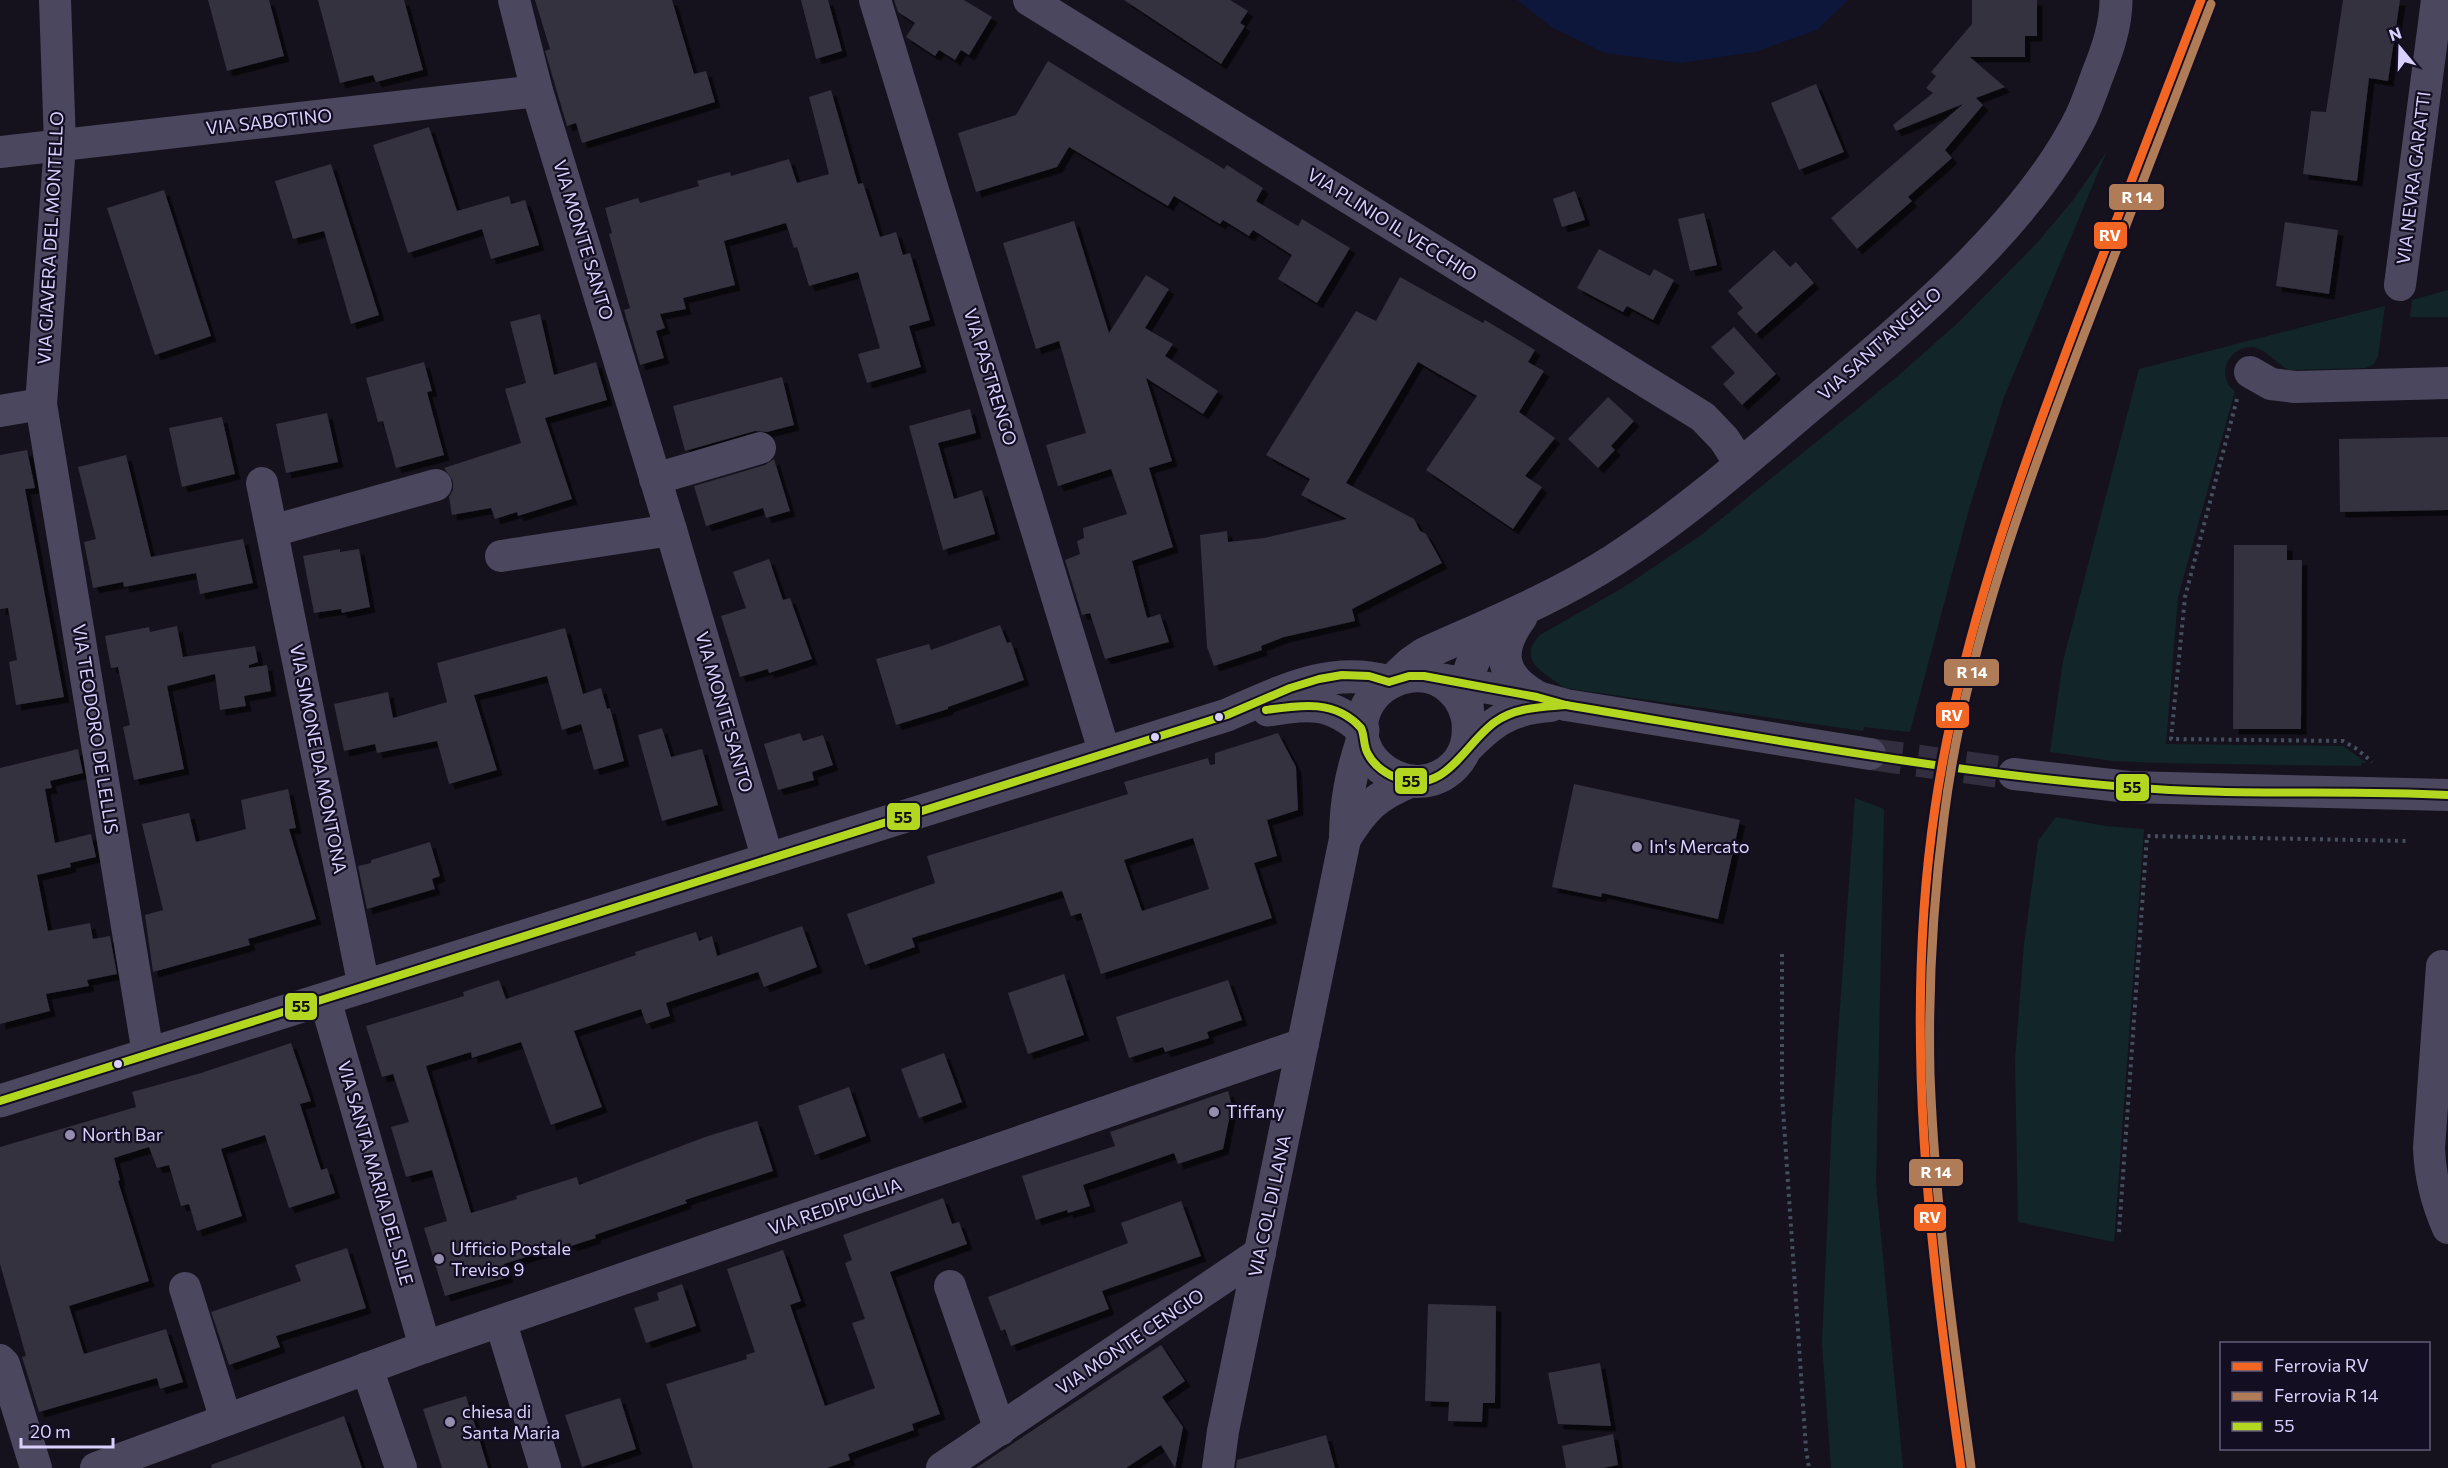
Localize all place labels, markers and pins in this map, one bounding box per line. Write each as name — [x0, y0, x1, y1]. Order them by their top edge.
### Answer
unlabelled marker — [1213, 711, 1225, 723]
unlabelled marker — [1149, 731, 1161, 743]
place label: In's Mercato — [1649, 835, 1750, 857]
marker: In's Mercato — [1630, 840, 1644, 854]
unlabelled marker — [112, 1058, 124, 1070]
place label: Tiffany — [1226, 1100, 1285, 1122]
marker: Tiffany — [1207, 1105, 1221, 1119]
place label: North Bar — [82, 1123, 163, 1145]
marker: North Bar — [63, 1128, 77, 1142]
place label: Ufficio Postale Treviso 9 — [451, 1237, 571, 1280]
marker: Ufficio Postale Treviso 9 — [432, 1252, 446, 1266]
place label: chiesa di Santa Maria — [462, 1400, 560, 1443]
marker: chiesa di Santa Maria — [443, 1415, 457, 1429]

